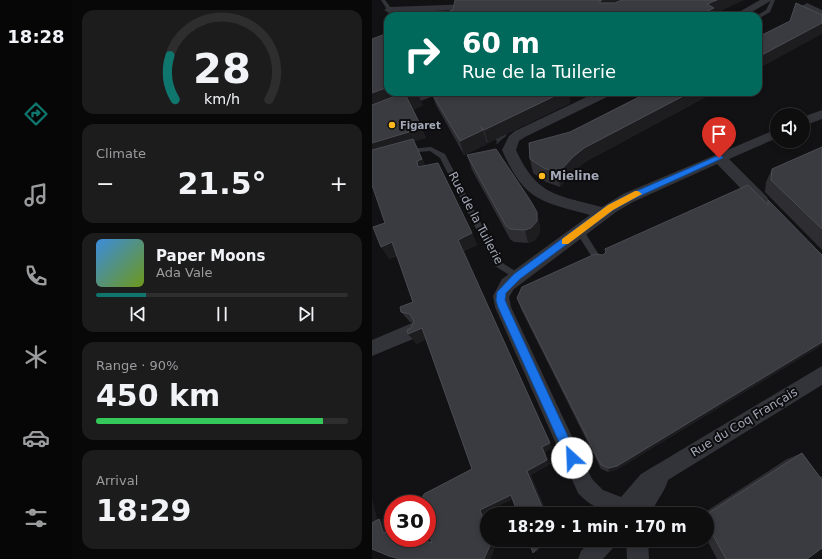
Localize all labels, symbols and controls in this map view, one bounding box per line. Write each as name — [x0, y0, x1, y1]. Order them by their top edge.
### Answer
text: 18:28 — [7, 26, 65, 47]
text: 60 m — [462, 27, 540, 60]
icon: right — [396, 28, 448, 80]
text: 28 — [193, 44, 251, 93]
text: Rue de la Tuilerie — [462, 61, 616, 82]
text: km/h — [204, 91, 240, 107]
icon: directions — [22, 100, 50, 128]
map controls — [770, 108, 810, 148]
button: sound — [770, 108, 810, 148]
pin — [702, 117, 736, 158]
marker: Figaret — [387, 120, 397, 130]
place label: Figaret — [400, 120, 441, 131]
icon: arrive — [708, 123, 730, 145]
text: Climate — [96, 146, 146, 161]
text: 21.5° — [177, 166, 267, 201]
street label: Rue de la Tuilerie — [446, 169, 506, 267]
place label: Mieline — [550, 169, 599, 183]
text: − — [96, 171, 114, 196]
text: + — [330, 171, 348, 196]
marker: Mieline — [537, 171, 547, 181]
icon: music — [22, 181, 50, 209]
text: Paper Moons — [156, 247, 265, 265]
icon: phone — [22, 262, 50, 290]
text: Ada Vale — [156, 265, 212, 280]
icon: previous — [127, 303, 149, 325]
icon: pause — [211, 303, 233, 325]
icon: next — [295, 303, 317, 325]
icon: climate — [22, 343, 50, 371]
text: Range · 90% — [96, 358, 179, 373]
text: 450 km — [96, 378, 220, 413]
street label: Rue du Coq Français — [688, 385, 800, 459]
icon: car — [22, 424, 50, 452]
position arrow — [551, 437, 593, 479]
text: Arrival — [96, 473, 138, 488]
text: 18:29 — [96, 493, 192, 528]
speed limit sign: 30 — [384, 495, 436, 547]
icon: filters — [22, 504, 50, 532]
text: 18:29 · 1 min · 170 m — [507, 518, 687, 536]

